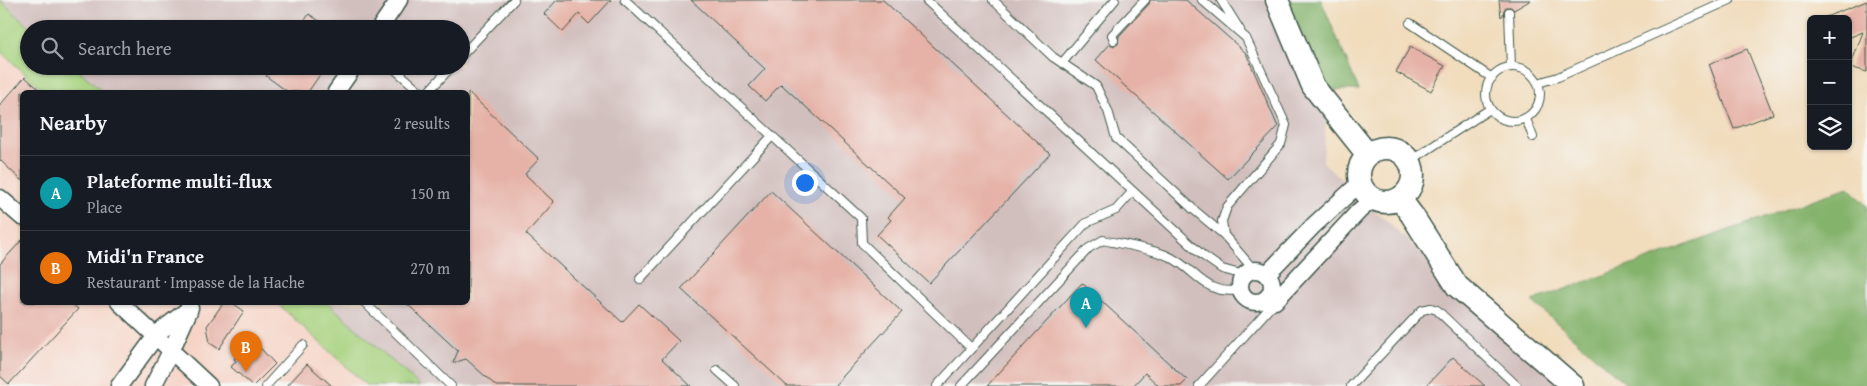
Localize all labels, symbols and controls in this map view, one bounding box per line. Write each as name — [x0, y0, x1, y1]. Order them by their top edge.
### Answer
map controls — [1807, 15, 1852, 150]
button: + — [1807, 15, 1852, 60]
search box — [20, 20, 470, 75]
icon: search — [38, 34, 66, 62]
text: Search here — [78, 34, 172, 62]
button: − — [1807, 60, 1852, 105]
button: layers — [1807, 105, 1852, 150]
text: Nearby — [40, 107, 107, 138]
text: 2 results — [393, 111, 450, 135]
text: Plateforme multi-flux — [87, 167, 272, 195]
your location — [792, 170, 818, 196]
text: A — [51, 181, 61, 205]
text: 150 m — [410, 181, 450, 205]
text: Place — [87, 195, 122, 219]
text: Midi'n France — [87, 242, 204, 270]
text: B — [51, 256, 61, 280]
text: 270 m — [410, 256, 450, 280]
text: Restaurant · Impasse de la Hache — [87, 270, 305, 294]
pin: A — [1070, 287, 1102, 328]
pin: B — [230, 331, 262, 372]

